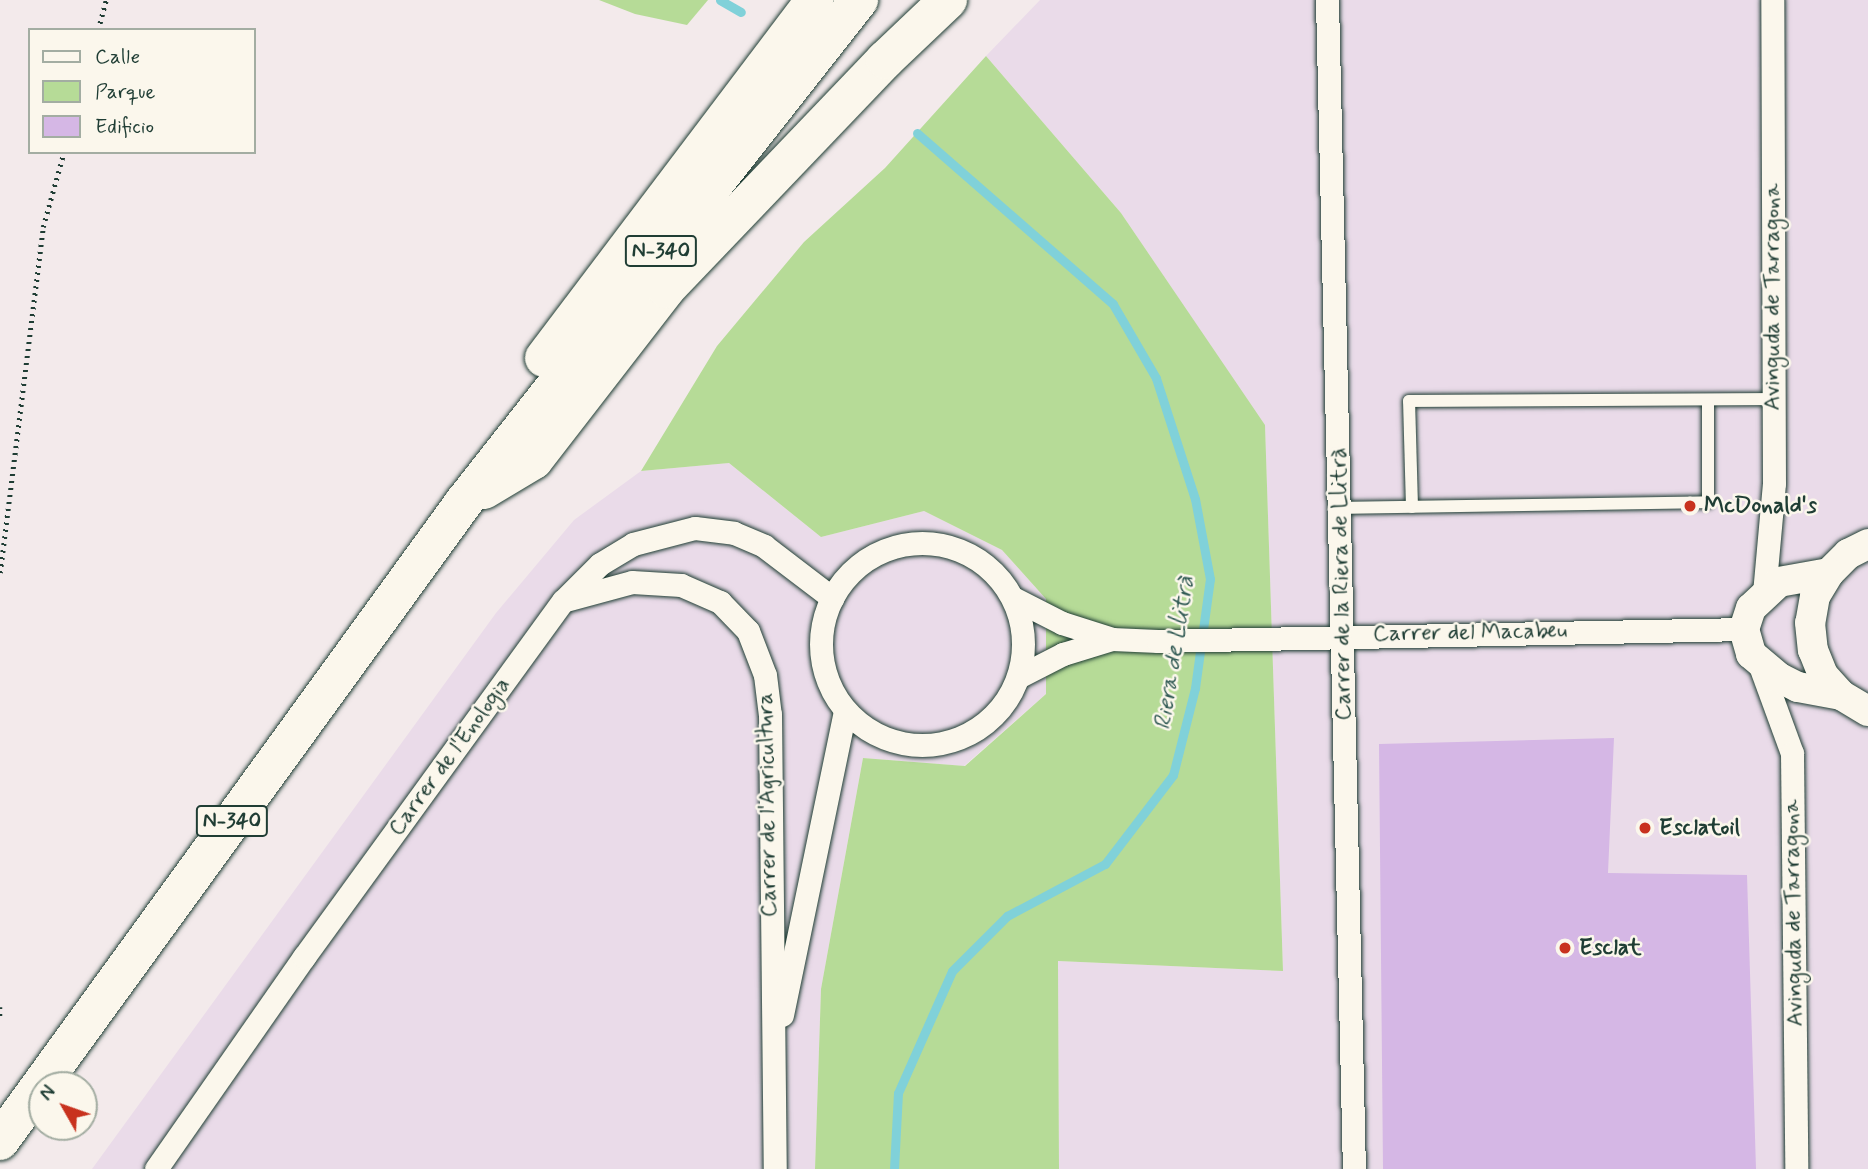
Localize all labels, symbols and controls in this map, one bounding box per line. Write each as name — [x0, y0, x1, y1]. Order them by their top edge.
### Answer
legend — [28, 28, 256, 154]
text: Calle — [95, 43, 140, 71]
text: Parque — [95, 78, 155, 106]
text: Edificio — [95, 113, 154, 141]
street label: Avinguda de Tarragona — [1759, 187, 1787, 407]
road number: N-340 — [624, 233, 698, 268]
street label: Carrer de la Riera de Llitrà — [1326, 447, 1358, 721]
place label: McDonald's — [1704, 492, 1817, 520]
marker: McDonald's — [1682, 498, 1698, 514]
water label: Riera de Llitrà — [1149, 575, 1201, 731]
street label: Carrer del Macabeu — [1372, 618, 1568, 648]
street label: Carrer de l'Enologia — [383, 672, 517, 842]
street label: Carrer de l'Agricultura — [752, 692, 784, 918]
street label: Avinguda de Tarragona — [1778, 803, 1810, 1023]
road number: N-340 — [195, 804, 269, 838]
place label: Esclatoil — [1659, 814, 1740, 842]
marker: Esclatoil — [1637, 820, 1653, 836]
place label: Esclat — [1579, 934, 1642, 962]
marker: Esclat — [1557, 940, 1573, 956]
north arrow — [28, 1071, 98, 1141]
text: N — [34, 1081, 62, 1106]

